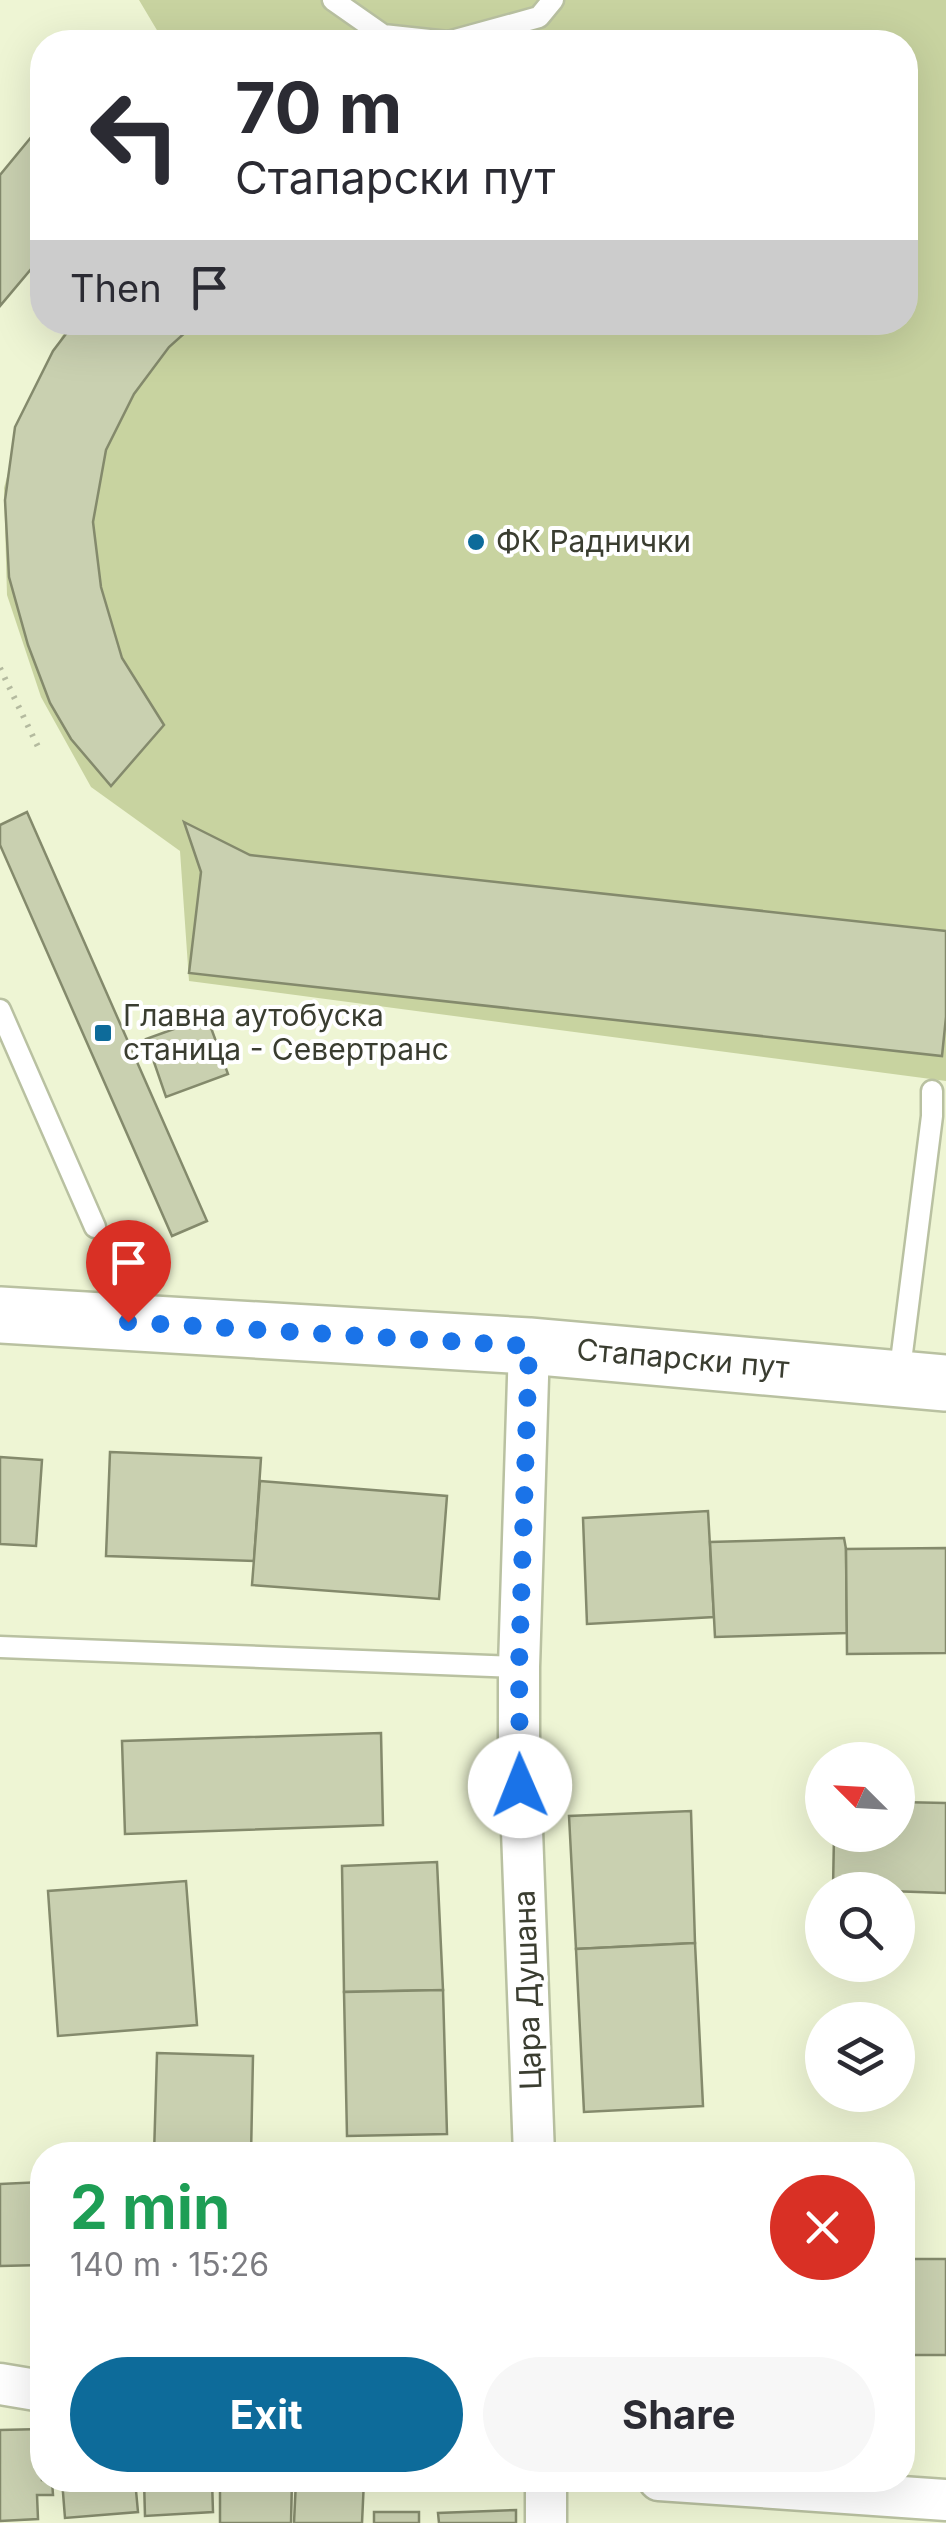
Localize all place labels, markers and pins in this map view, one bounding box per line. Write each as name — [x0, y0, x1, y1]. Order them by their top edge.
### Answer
place label: ФК Раднички — [496, 523, 691, 559]
marker: ФК Раднички — [465, 531, 487, 553]
place label: Главна аутобуска станица - Севертранс — [123, 997, 449, 1067]
marker: Главна аутобуска станица - Севертранс — [92, 1022, 114, 1044]
pin — [86, 1220, 171, 1323]

